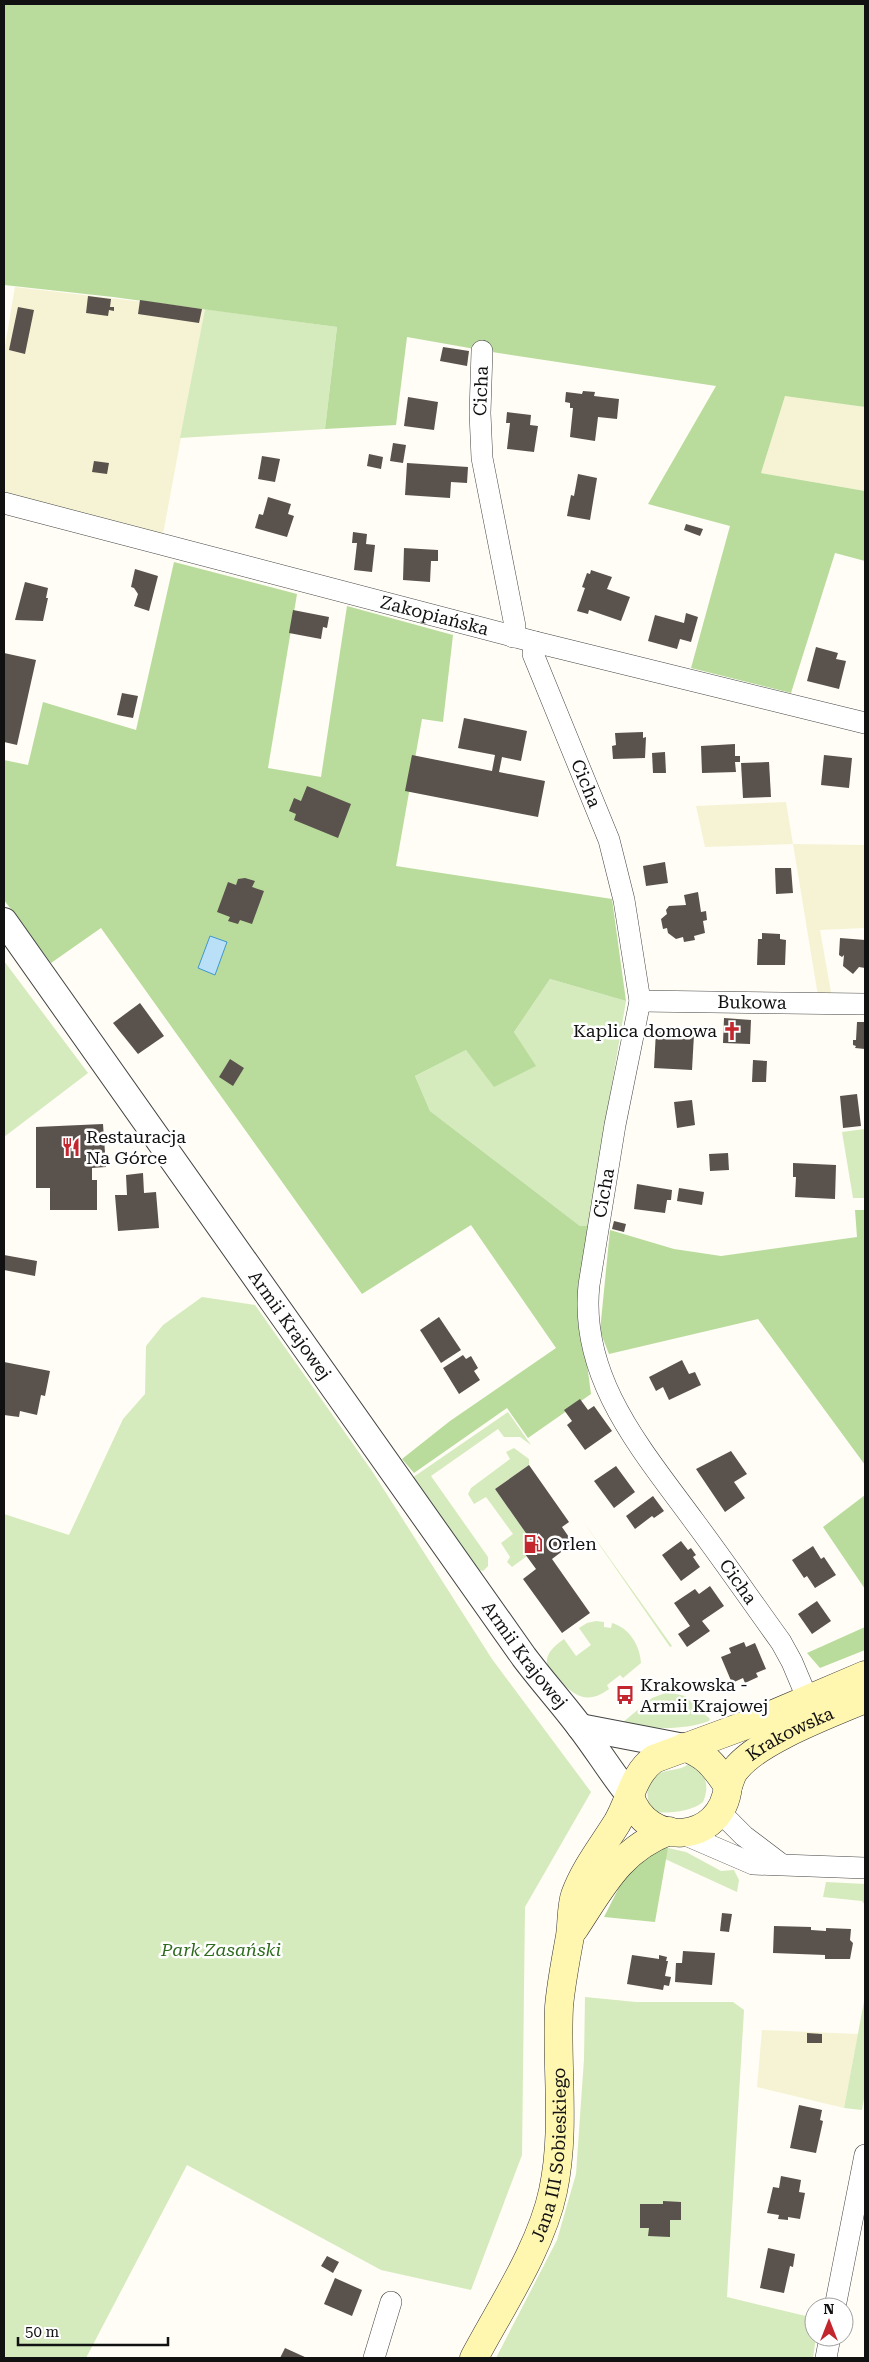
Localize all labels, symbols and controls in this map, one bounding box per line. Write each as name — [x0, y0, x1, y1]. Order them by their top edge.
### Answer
street label: Cicha — [469, 365, 492, 416]
street label: Zakopiańska — [378, 591, 491, 639]
street label: Cicha — [567, 756, 606, 811]
street label: Bukowa — [717, 991, 787, 1013]
place label: Kaplica domowa — [573, 1020, 717, 1041]
church icon: Kaplica domowa — [721, 1020, 743, 1042]
place label: Restauracja Na Górce — [86, 1126, 186, 1168]
restaurant icon: Restauracja Na Górce — [60, 1136, 82, 1158]
street label: Cicha — [589, 1166, 618, 1219]
street label: Armii Krajowej — [244, 1266, 336, 1384]
fuel station icon: Orlen — [522, 1533, 544, 1555]
place label: Orlen — [548, 1533, 597, 1554]
street label: Cicha — [715, 1555, 762, 1608]
street label: Armii Krajowej — [478, 1597, 572, 1712]
place label: Krakowska - Armii Krajowej — [640, 1674, 768, 1716]
bus stop icon: Krakowska - Armii Krajowej — [614, 1684, 636, 1706]
street label: Krakowska — [742, 1702, 837, 1765]
park label: Park Zasański — [160, 1939, 281, 1960]
street label: Jana III Sobieskiego — [526, 2067, 570, 2245]
north arrow — [804, 2297, 854, 2347]
text: N — [824, 2301, 835, 2317]
scale bar — [18, 2314, 168, 2346]
text: 50 m — [25, 2323, 60, 2341]

